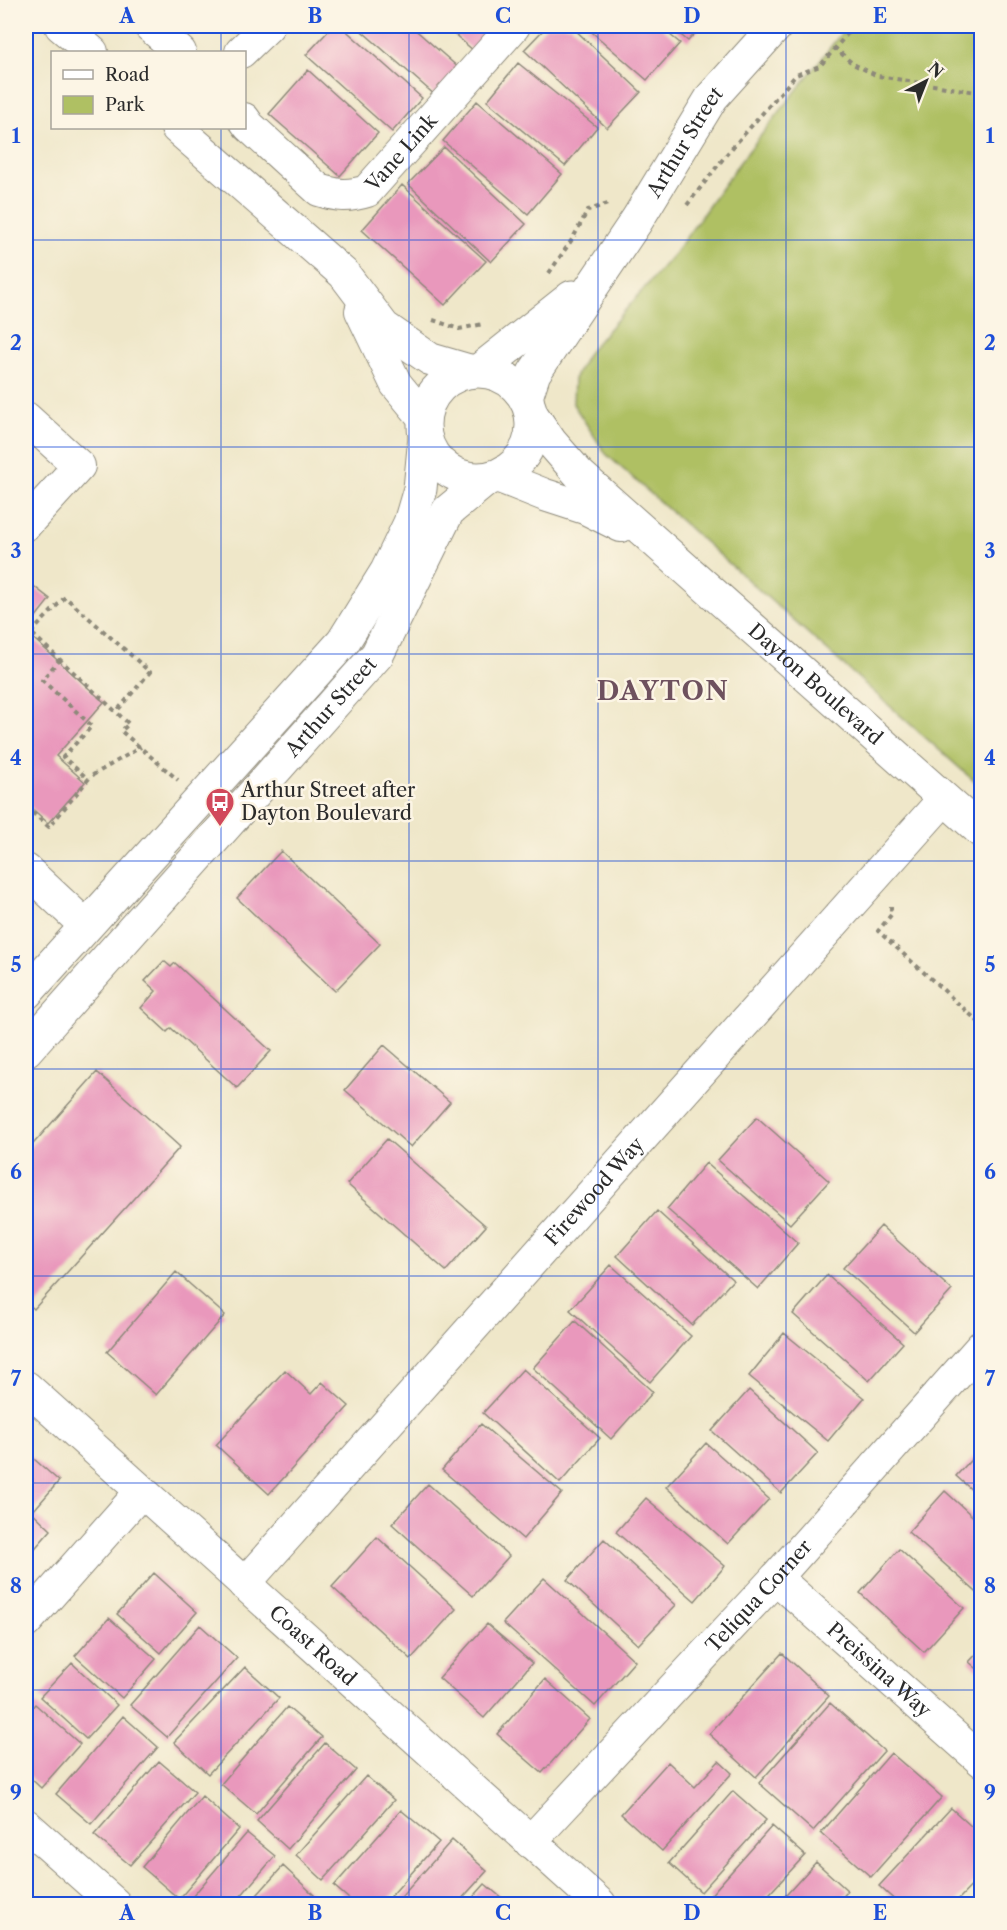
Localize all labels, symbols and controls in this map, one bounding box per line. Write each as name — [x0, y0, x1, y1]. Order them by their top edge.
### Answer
text: A — [118, 4, 135, 28]
text: B — [308, 4, 323, 28]
text: C — [495, 4, 511, 28]
text: D — [683, 4, 701, 28]
text: E — [873, 4, 887, 28]
legend — [51, 51, 246, 129]
north arrow — [896, 51, 956, 111]
text: N — [924, 58, 948, 82]
text: Road — [105, 64, 150, 86]
street label: Arthur Street — [641, 82, 728, 203]
text: Park — [105, 94, 146, 116]
street label: Vane Link — [360, 108, 443, 197]
text: 1 — [12, 124, 21, 148]
text: 1 — [986, 124, 995, 148]
text: 2 — [10, 331, 22, 355]
text: 2 — [984, 331, 996, 355]
text: 3 — [10, 539, 22, 563]
text: 3 — [984, 539, 996, 563]
street label: Dayton Boulevard — [743, 618, 887, 750]
street label: Arthur Street — [280, 652, 381, 762]
district label: DAYTON — [597, 675, 729, 707]
text: 4 — [10, 746, 22, 770]
text: 4 — [984, 746, 996, 770]
place label: Arthur Street after Dayton Boulevard — [240, 778, 416, 825]
bus stop icon: Arthur Street after Dayton Boulevard — [204, 786, 236, 828]
text: 5 — [10, 953, 22, 977]
text: 5 — [984, 953, 996, 977]
street label: Firewood Way — [540, 1132, 649, 1250]
text: 6 — [10, 1160, 22, 1184]
text: 6 — [984, 1160, 996, 1184]
text: 7 — [11, 1367, 22, 1391]
text: 7 — [985, 1367, 996, 1391]
street label: Teliqua Corner — [701, 1534, 817, 1657]
text: 8 — [10, 1574, 22, 1598]
text: 8 — [984, 1574, 996, 1598]
street label: Coast Road — [264, 1600, 361, 1691]
street label: Preissina Way — [822, 1617, 937, 1723]
text: 9 — [10, 1781, 22, 1805]
text: 9 — [984, 1781, 996, 1805]
text: A — [118, 1901, 135, 1925]
text: B — [308, 1901, 323, 1925]
text: C — [495, 1901, 511, 1925]
text: D — [683, 1901, 701, 1925]
text: E — [873, 1901, 887, 1925]

